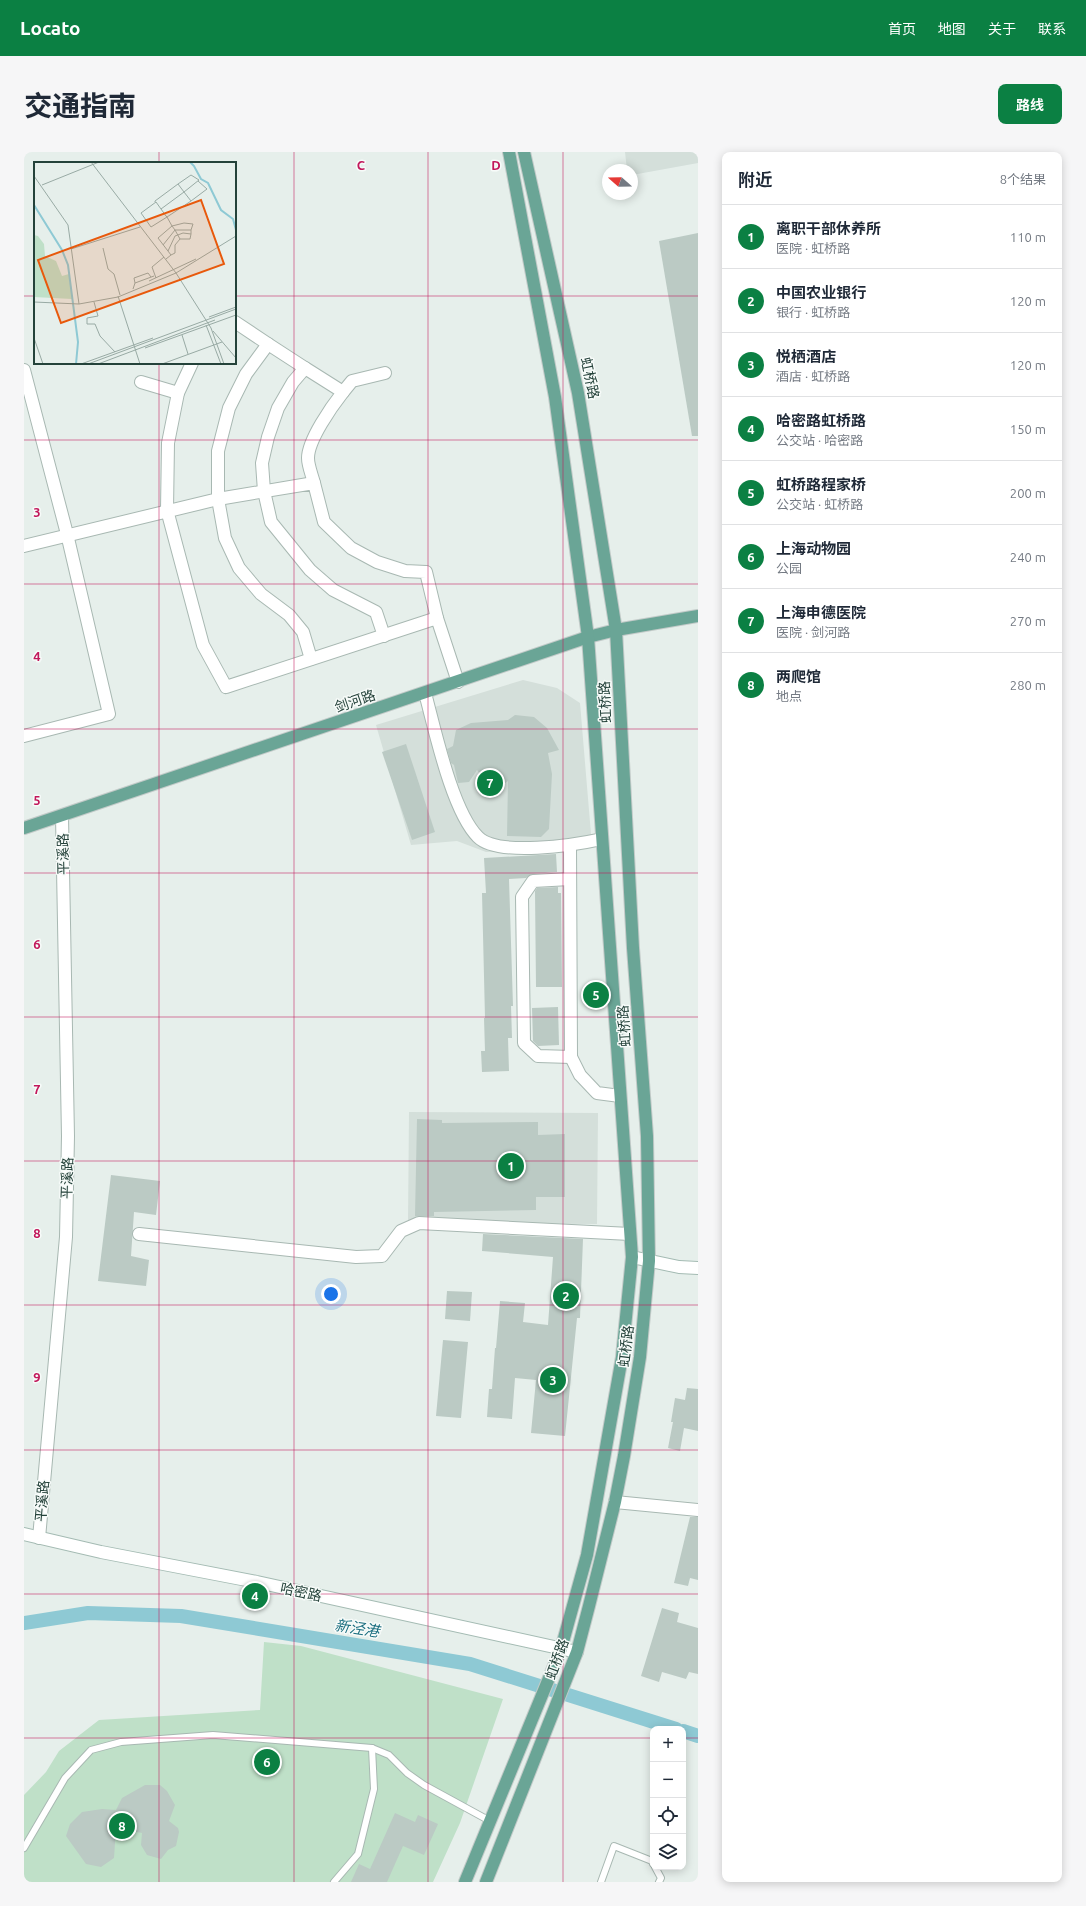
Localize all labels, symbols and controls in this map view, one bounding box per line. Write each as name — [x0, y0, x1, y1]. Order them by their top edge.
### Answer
text: Locato — [20, 17, 81, 39]
text: 首页 — [888, 21, 916, 37]
text: 地图 — [938, 21, 966, 37]
text: 关于 — [988, 21, 1016, 37]
text: 联系 — [1038, 21, 1066, 37]
button: 路线 — [998, 84, 1062, 124]
text: 交通指南 — [24, 90, 136, 121]
text: C — [357, 158, 366, 172]
text: D — [491, 158, 501, 172]
inset map — [34, 162, 236, 364]
north arrow — [602, 164, 638, 200]
text: 附近 — [738, 170, 772, 189]
text: 8个结果 — [1000, 172, 1046, 186]
text: 离职干部休养所 — [776, 220, 881, 237]
text: 1 — [747, 230, 755, 244]
text: 110 m — [1010, 230, 1046, 244]
text: 医院 · 虹桥路 — [776, 241, 850, 255]
text: 中国农业银行 — [776, 284, 866, 301]
text: 2 — [747, 294, 755, 308]
text: 120 m — [1010, 294, 1046, 308]
text: 银行 · 虹桥路 — [776, 305, 850, 319]
text: 悦栖酒店 — [776, 348, 836, 365]
street label: 虹桥路 — [578, 356, 602, 400]
text: 3 — [747, 358, 755, 372]
text: 120 m — [1010, 358, 1046, 372]
text: 酒店 · 虹桥路 — [776, 369, 850, 383]
text: 哈密路虹桥路 — [776, 412, 866, 429]
text: 4 — [747, 422, 755, 436]
text: 150 m — [1010, 422, 1046, 436]
text: 公交站 · 哈密路 — [776, 433, 863, 447]
text: 虹桥路程家桥 — [776, 476, 866, 493]
text: 5 — [747, 486, 755, 500]
text: 200 m — [1010, 486, 1046, 500]
text: 公交站 · 虹桥路 — [776, 497, 863, 511]
text: 3 — [33, 505, 41, 519]
text: 上海动物园 — [776, 540, 851, 557]
text: 6 — [747, 550, 755, 564]
text: 240 m — [1010, 550, 1046, 564]
text: 公园 — [776, 561, 802, 575]
text: 上海申德医院 — [776, 604, 866, 621]
text: 7 — [747, 614, 755, 628]
text: 270 m — [1010, 614, 1046, 628]
text: 医院 · 剑河路 — [776, 625, 850, 639]
text: 4 — [33, 649, 41, 663]
text: 两爬馆 — [776, 668, 821, 685]
text: 8 — [747, 678, 755, 692]
text: 280 m — [1010, 678, 1046, 692]
street label: 虹桥路 — [596, 681, 614, 723]
street label: 剑河路 — [333, 687, 377, 715]
text: 地点 — [776, 689, 802, 703]
pin: 7 — [477, 768, 503, 798]
text: 5 — [33, 793, 41, 807]
street label: 平溪路 — [55, 833, 71, 875]
text: 6 — [33, 937, 41, 951]
pin: 5 — [583, 980, 609, 1010]
street label: 虹桥路 — [615, 1004, 633, 1048]
text: 7 — [33, 1082, 41, 1096]
pin: 1 — [498, 1151, 524, 1181]
street label: 平溪路 — [58, 1157, 76, 1199]
text: 8 — [33, 1226, 41, 1240]
pin: 2 — [553, 1281, 579, 1311]
your location — [321, 1284, 341, 1304]
street label: 虹桥路 — [616, 1324, 636, 1368]
pin: 3 — [540, 1365, 566, 1395]
text: 9 — [33, 1370, 41, 1384]
street label: 平溪路 — [32, 1479, 52, 1523]
street label: 哈密路 — [279, 1580, 323, 1604]
pin: 4 — [242, 1581, 268, 1611]
water label: 新泾港 — [333, 1616, 383, 1640]
street label: 虹桥路 — [542, 1637, 572, 1681]
map controls — [650, 1726, 686, 1870]
button: + — [650, 1726, 686, 1762]
pin: 6 — [254, 1747, 280, 1777]
button: − — [650, 1762, 686, 1798]
button: locate — [650, 1798, 686, 1834]
pin: 8 — [109, 1811, 135, 1841]
button: layers — [650, 1834, 686, 1870]

